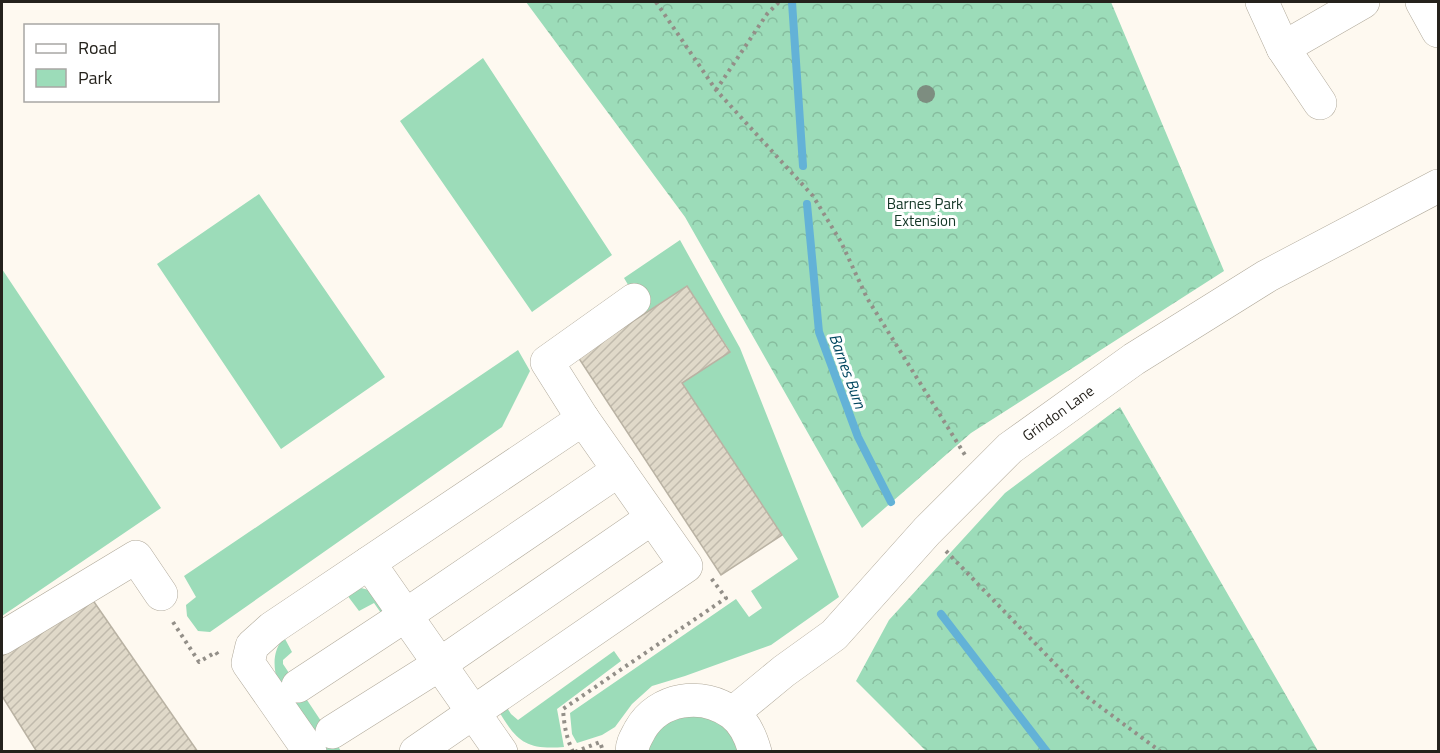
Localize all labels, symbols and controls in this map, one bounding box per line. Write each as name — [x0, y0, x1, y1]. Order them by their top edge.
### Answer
legend — [24, 24, 219, 102]
text: Road — [78, 34, 117, 61]
text: Park — [78, 64, 113, 91]
park label: Barnes Park Extension — [887, 192, 963, 232]
water label: Barnes Burn — [823, 330, 873, 413]
street label: Grindon Lane — [1017, 379, 1099, 447]

